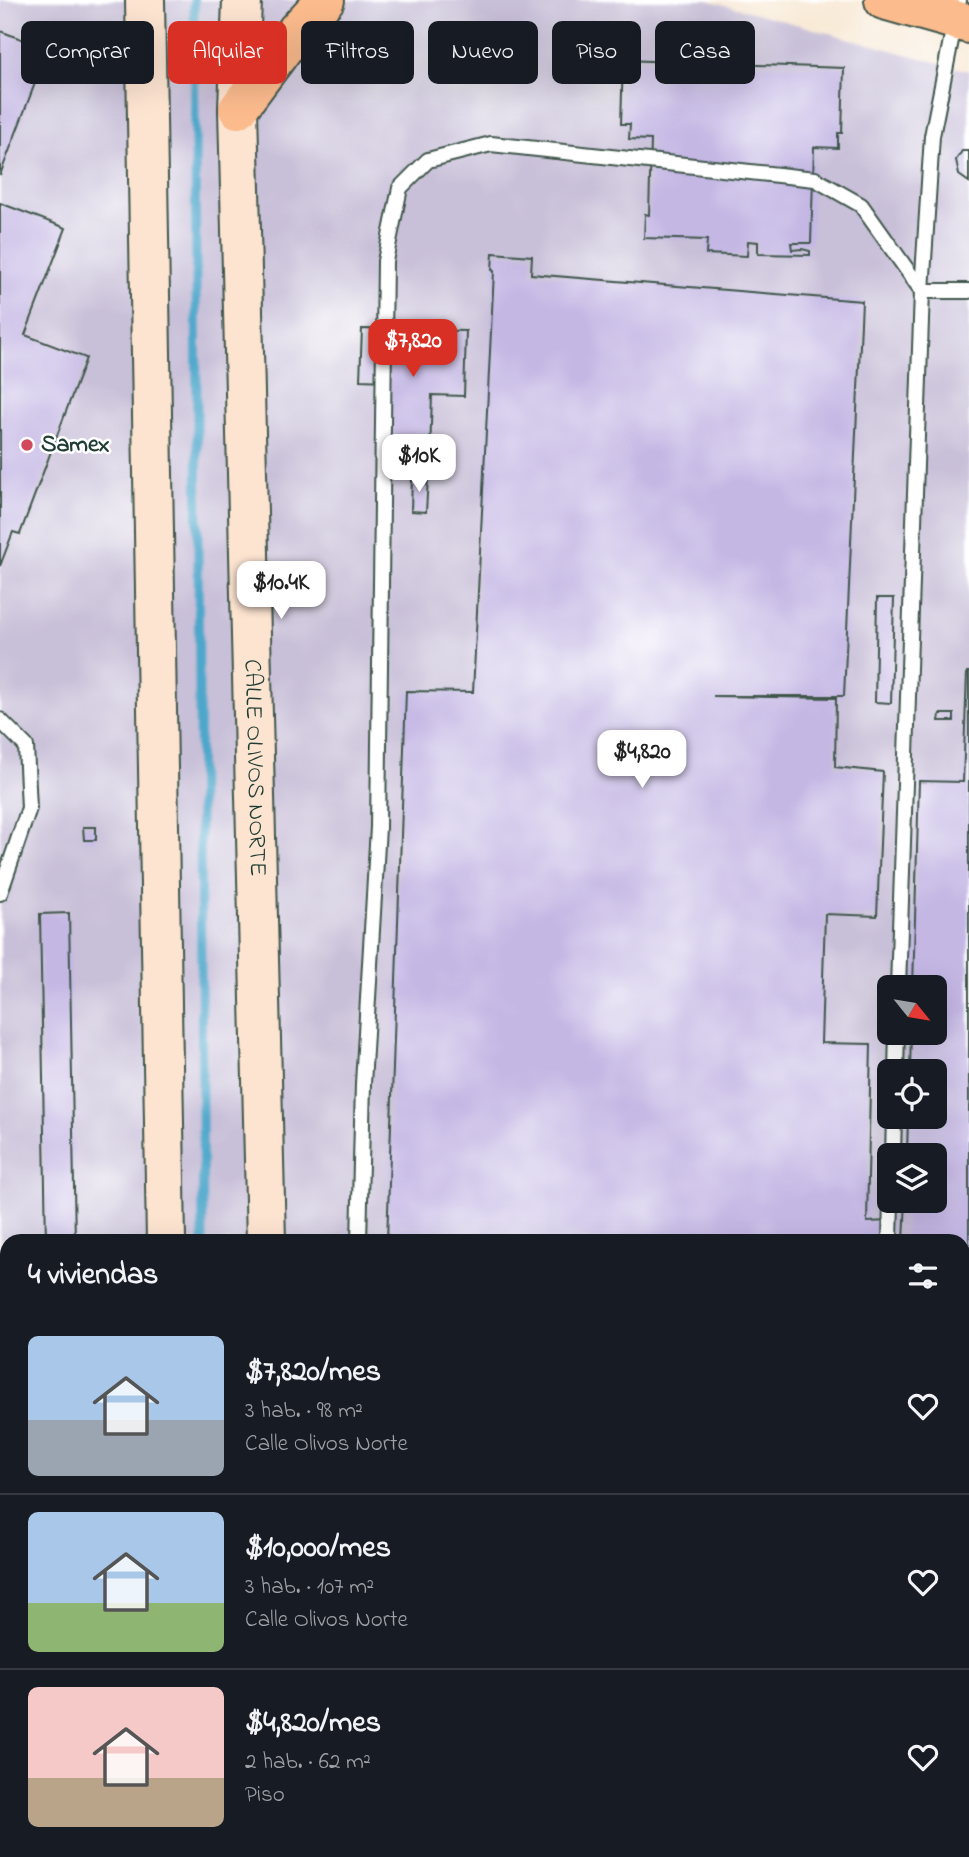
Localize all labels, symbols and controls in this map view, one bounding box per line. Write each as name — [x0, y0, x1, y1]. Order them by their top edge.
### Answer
chip: Comprar — [21, 21, 154, 84]
chip: Alquilar — [168, 21, 287, 84]
chip: Filtros — [301, 21, 414, 84]
chip: Nuevo — [428, 21, 538, 84]
chip: Piso — [552, 21, 641, 84]
chip: Casa — [655, 21, 755, 84]
pin: $7,820 — [356, 320, 470, 379]
text: $7,820 — [384, 325, 442, 358]
place label: Samex — [41, 428, 110, 463]
pin: $10K — [378, 434, 460, 494]
marker: Samex — [19, 437, 35, 453]
text: $10K — [398, 440, 440, 473]
pin: $10.4K — [224, 562, 338, 621]
text: $10.4K — [253, 567, 309, 600]
street label: CALLE OLIVOS NORTE — [234, 659, 274, 877]
pin: $4,820 — [585, 730, 699, 790]
text: $4,820 — [613, 736, 671, 769]
north arrow — [877, 975, 947, 1045]
map controls — [877, 975, 947, 1213]
button: locate — [877, 1059, 947, 1129]
button: layers — [877, 1143, 947, 1213]
text: 4 viviendas — [28, 1254, 158, 1298]
icon: filters — [904, 1257, 942, 1295]
text: $7,820/mes — [245, 1351, 381, 1395]
icon: home — [84, 1364, 168, 1448]
icon: heart — [904, 1387, 942, 1425]
text: 3 hab. · 98 m² — [245, 1395, 363, 1428]
text: Calle Olivos Norte — [245, 1428, 408, 1461]
text: $10,000/mes — [245, 1527, 391, 1571]
icon: home — [84, 1540, 168, 1624]
icon: heart — [904, 1563, 942, 1601]
text: 3 hab. · 107 m² — [245, 1571, 374, 1604]
text: Calle Olivos Norte — [245, 1604, 408, 1637]
text: $4,820/mes — [245, 1702, 381, 1746]
icon: home — [84, 1715, 168, 1799]
icon: heart — [904, 1738, 942, 1776]
text: 2 hab. · 62 m² — [245, 1746, 371, 1779]
text: Piso — [245, 1779, 285, 1812]

